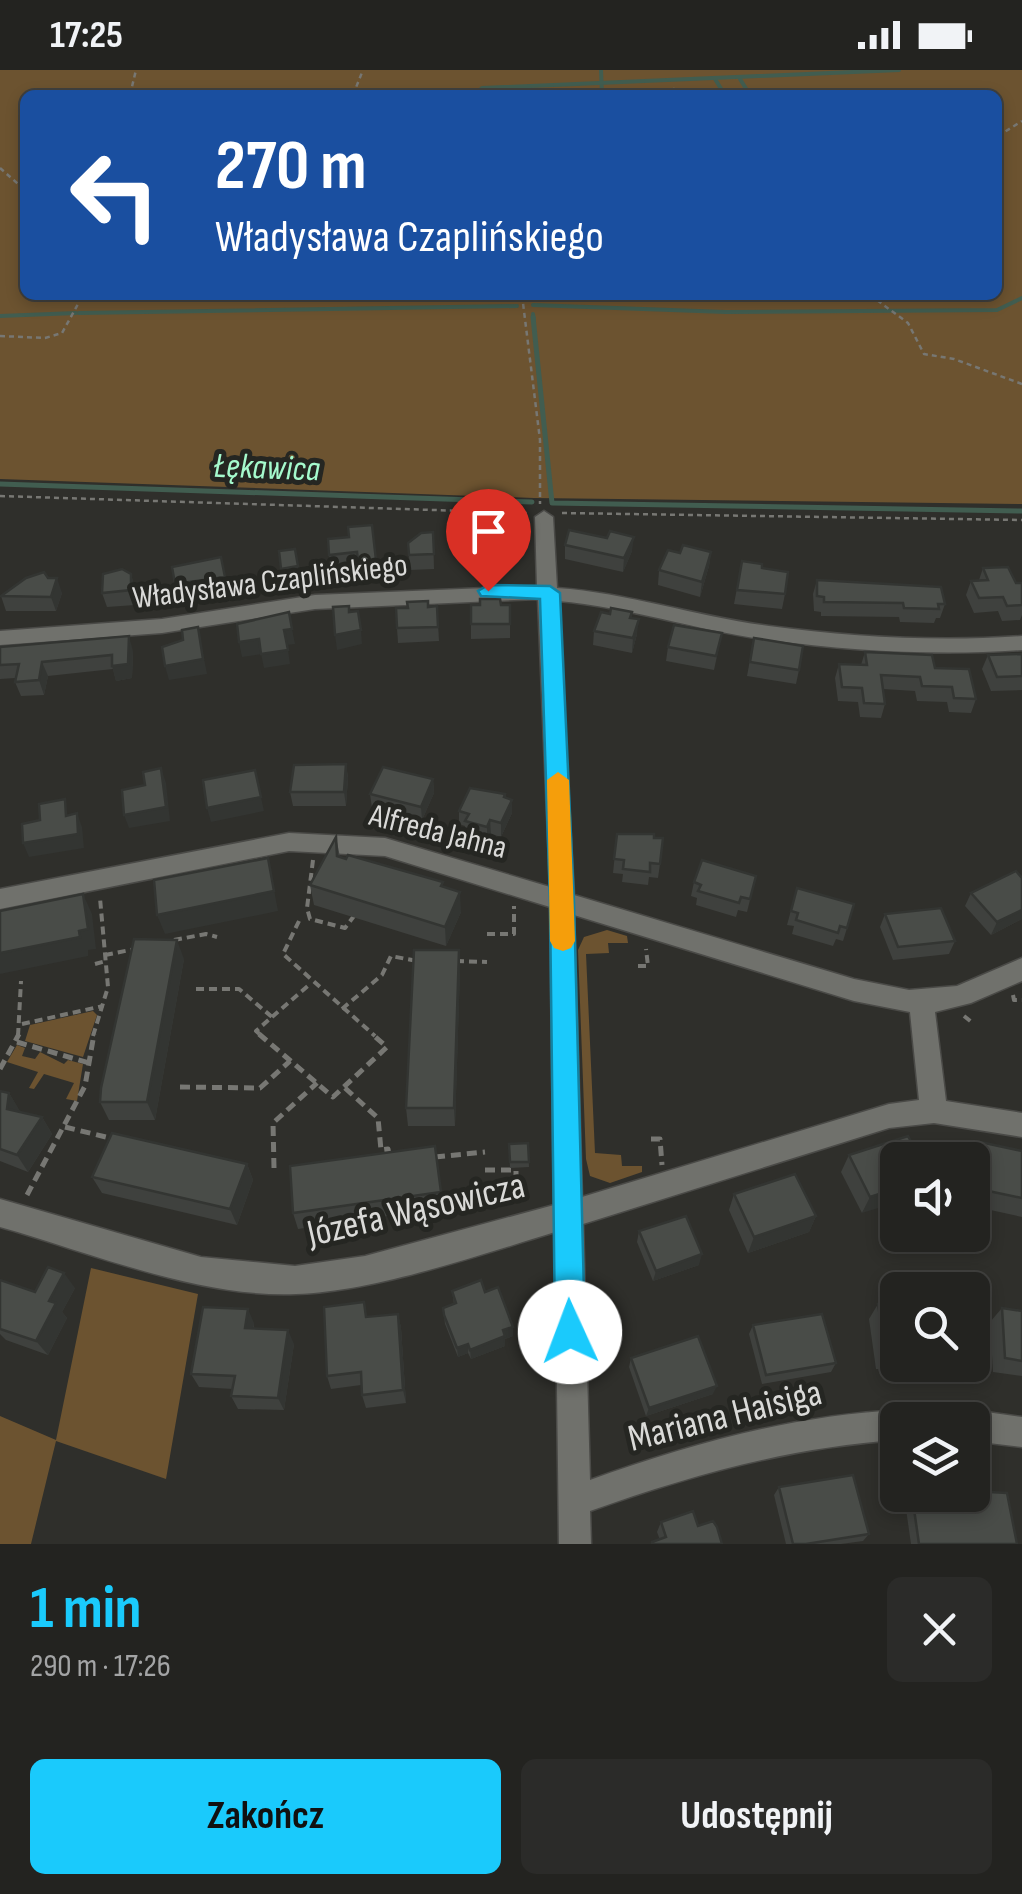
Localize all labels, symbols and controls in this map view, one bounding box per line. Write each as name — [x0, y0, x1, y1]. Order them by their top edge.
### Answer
text: 17:25 — [50, 13, 123, 58]
text: 270 m — [215, 125, 367, 209]
icon: left — [50, 130, 180, 260]
text: Władysława Czaplińskiego — [215, 210, 604, 265]
water label: Łękawica — [213, 445, 321, 491]
pin — [446, 489, 531, 592]
icon: arrive — [461, 504, 516, 559]
street label: Władysława Czaplińskiego — [130, 546, 410, 618]
street label: Alfreda Jahna — [364, 796, 511, 868]
map controls — [880, 1142, 990, 1512]
button: sound — [880, 1142, 990, 1252]
street label: Józefa Wąsowicza — [302, 1163, 529, 1257]
button: search — [880, 1272, 990, 1382]
position arrow — [518, 1280, 622, 1384]
street label: Mariana Haisiga — [624, 1370, 826, 1462]
button: layers — [880, 1402, 990, 1512]
text: 1 min — [30, 1573, 142, 1645]
button: close — [887, 1577, 992, 1682]
text: 290 m · 17:26 — [30, 1647, 171, 1686]
button: Zakończ — [30, 1759, 501, 1874]
button: Udostępnij — [521, 1759, 992, 1874]

